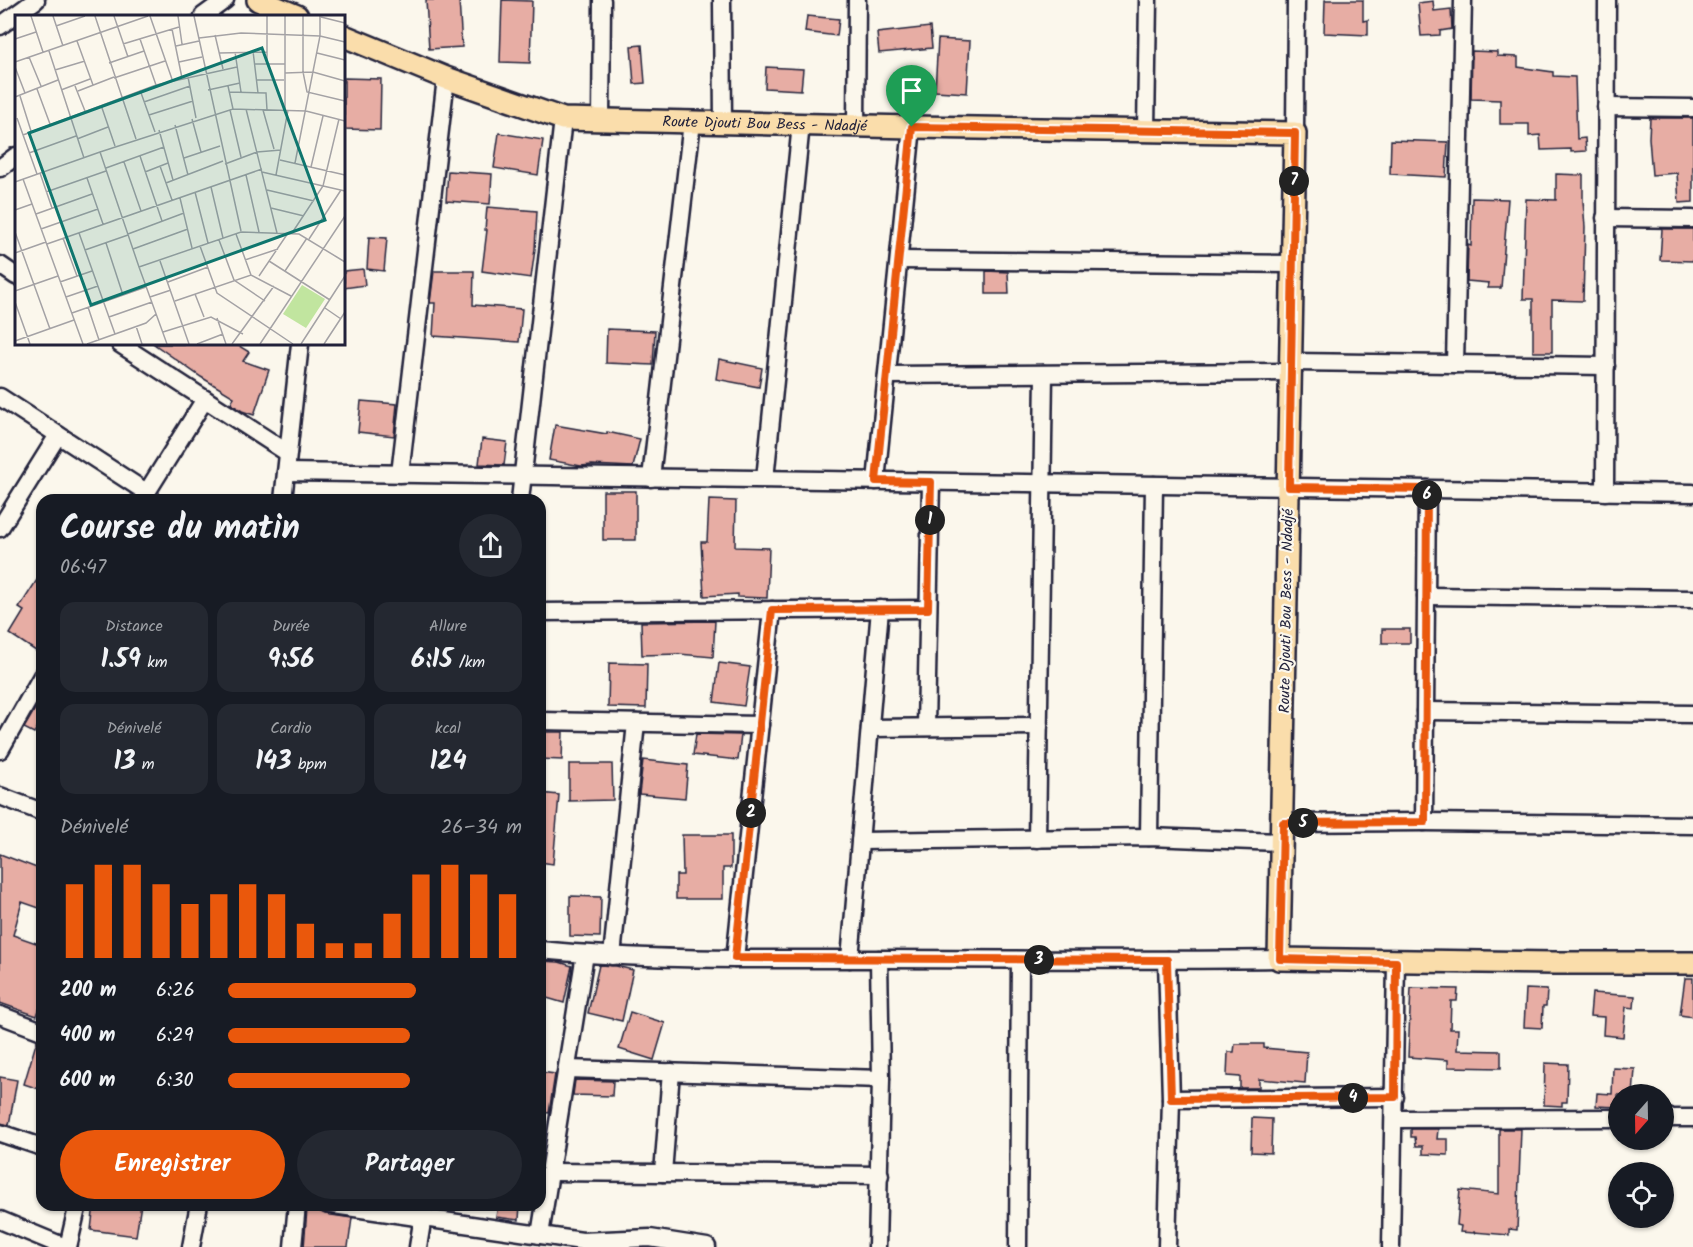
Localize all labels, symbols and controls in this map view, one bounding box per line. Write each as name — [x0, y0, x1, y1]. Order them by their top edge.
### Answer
inset map — [15, 15, 345, 345]
pin — [886, 65, 937, 127]
icon: arrive — [895, 74, 928, 107]
street label: Route Djouti Bou Bess - Ndadjé — [662, 110, 869, 139]
pin: 7 — [1279, 166, 1309, 196]
text: 7 — [1290, 168, 1298, 193]
pin: 6 — [1412, 480, 1442, 510]
text: 6 — [1423, 482, 1431, 507]
text: Course du matin — [60, 503, 300, 556]
pin: 1 — [915, 505, 945, 535]
text: 1 — [928, 507, 932, 532]
street label: Route Djouti Bou Bess - Ndadjé — [1273, 507, 1301, 713]
button: share — [459, 514, 522, 577]
text: 06:47 — [60, 552, 106, 584]
text: Distance — [105, 614, 163, 639]
text: Durée — [272, 614, 310, 639]
text: Allure — [429, 614, 467, 639]
text: 1.59 — [101, 639, 141, 681]
text: 9:56 — [268, 639, 314, 681]
text: 6:15 — [411, 639, 453, 681]
text: km — [141, 650, 167, 675]
text: /km — [453, 650, 485, 675]
text: Dénivelé — [107, 716, 161, 741]
text: Cardio — [270, 716, 312, 741]
text: kcal — [435, 716, 461, 741]
text: 13 — [113, 741, 135, 783]
text: 143 — [255, 741, 292, 783]
text: 124 — [429, 741, 467, 783]
text: m — [135, 752, 155, 777]
text: bpm — [292, 752, 327, 777]
pin: 2 — [736, 798, 766, 828]
text: 2 — [746, 800, 756, 825]
pin: 5 — [1288, 808, 1318, 838]
text: 5 — [1299, 810, 1307, 835]
text: Dénivelé — [60, 812, 128, 844]
text: 26–34 m — [441, 812, 522, 844]
pin: 3 — [1024, 945, 1054, 975]
text: 3 — [1035, 947, 1043, 972]
text: 200 m — [60, 975, 116, 1007]
text: 6:26 — [156, 975, 195, 1007]
text: 400 m — [60, 1020, 116, 1052]
text: 6:29 — [156, 1020, 193, 1052]
text: 600 m — [60, 1065, 115, 1097]
text: 6:30 — [156, 1065, 193, 1097]
pin: 4 — [1338, 1083, 1368, 1113]
north arrow — [1608, 1084, 1674, 1150]
map controls — [1608, 1084, 1674, 1228]
text: 4 — [1349, 1085, 1357, 1110]
button: Enregistrer — [60, 1130, 285, 1199]
button: Partager — [297, 1130, 522, 1199]
button: locate — [1608, 1162, 1674, 1228]

